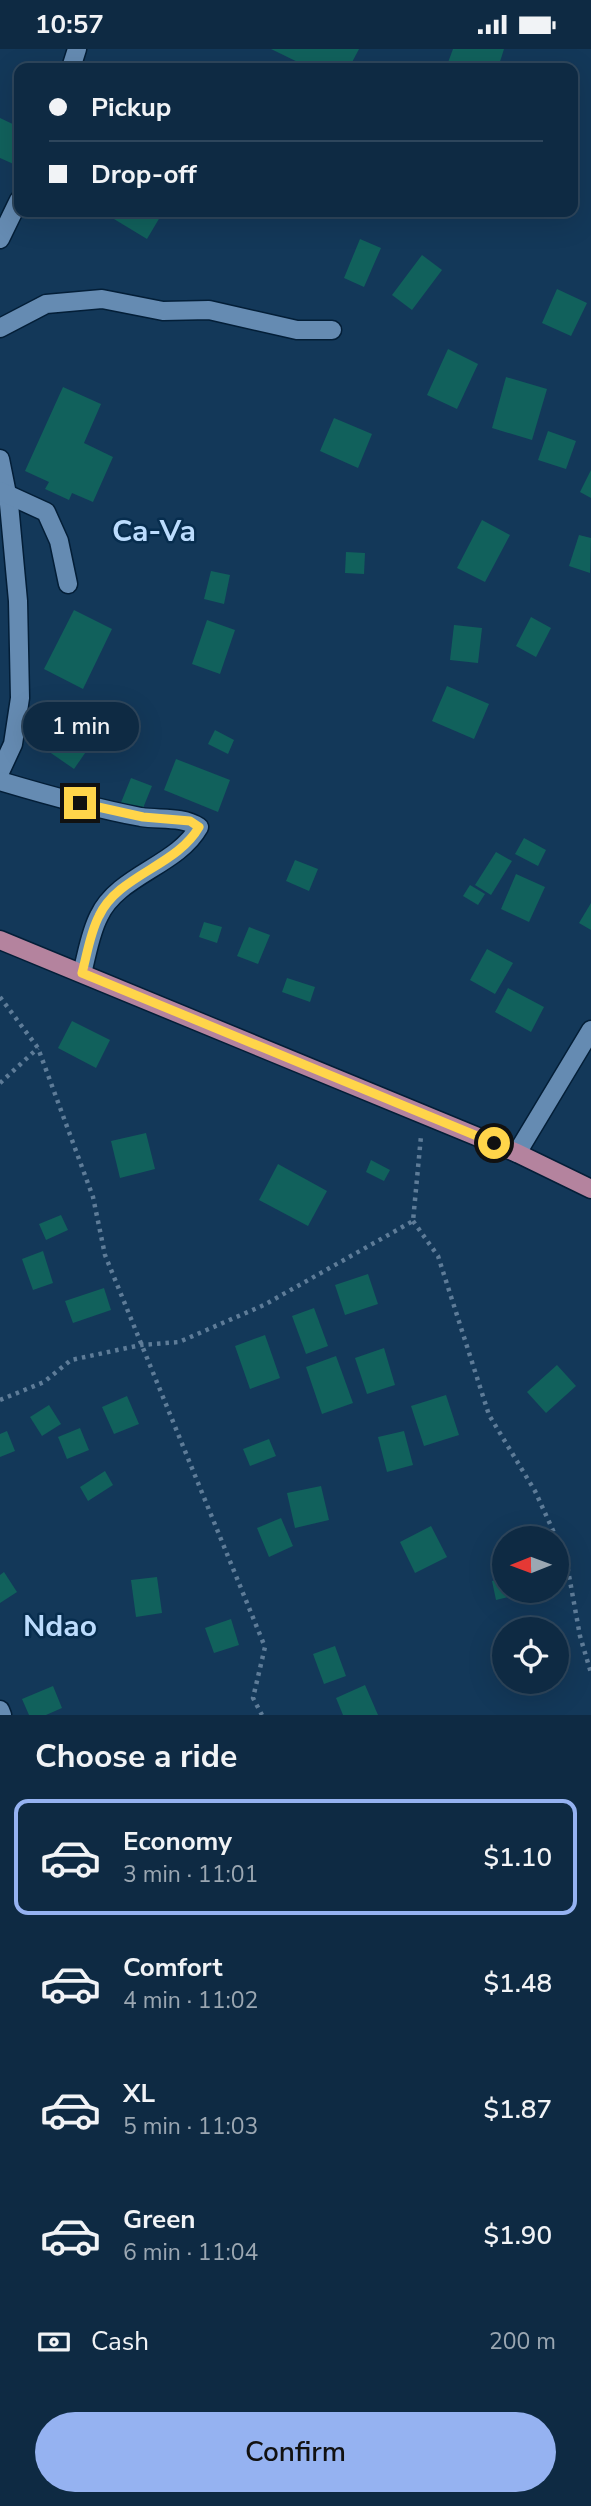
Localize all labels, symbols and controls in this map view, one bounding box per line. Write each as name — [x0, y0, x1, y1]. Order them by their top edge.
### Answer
text: 10:57 — [35, 7, 104, 42]
text: Pickup — [91, 90, 171, 125]
text: Drop-off — [91, 157, 197, 192]
district label: Ca-Va — [112, 511, 196, 552]
callout: 1 min — [22, 701, 138, 751]
text: 1 min — [52, 711, 110, 742]
route end — [64, 787, 96, 819]
route start — [478, 1127, 510, 1159]
north arrow — [492, 1526, 569, 1603]
map controls — [492, 1526, 569, 1694]
district label: Ndao — [23, 1606, 97, 1647]
button: locate — [492, 1617, 569, 1694]
text: Choose a ride — [35, 1735, 237, 1778]
text: Economy — [123, 1824, 232, 1859]
icon: car — [39, 1826, 102, 1889]
text: $1.10 — [483, 1840, 552, 1875]
text: 3 min · 11:01 — [123, 1859, 258, 1890]
text: Comfort — [123, 1950, 223, 1985]
icon: car — [39, 1952, 102, 2015]
text: $1.48 — [483, 1966, 552, 2001]
text: 4 min · 11:02 — [123, 1985, 258, 2016]
text: XL — [123, 2076, 155, 2111]
icon: car — [39, 2078, 102, 2141]
text: $1.87 — [483, 2092, 552, 2127]
text: 5 min · 11:03 — [123, 2111, 258, 2142]
text: Green — [123, 2202, 196, 2237]
icon: car — [39, 2204, 102, 2267]
text: $1.90 — [483, 2218, 552, 2253]
text: 6 min · 11:04 — [123, 2237, 258, 2268]
icon: cash — [35, 2323, 73, 2361]
text: Cash — [91, 2324, 149, 2359]
text: 200 m — [489, 2326, 556, 2357]
button: Confirm — [35, 2412, 556, 2492]

